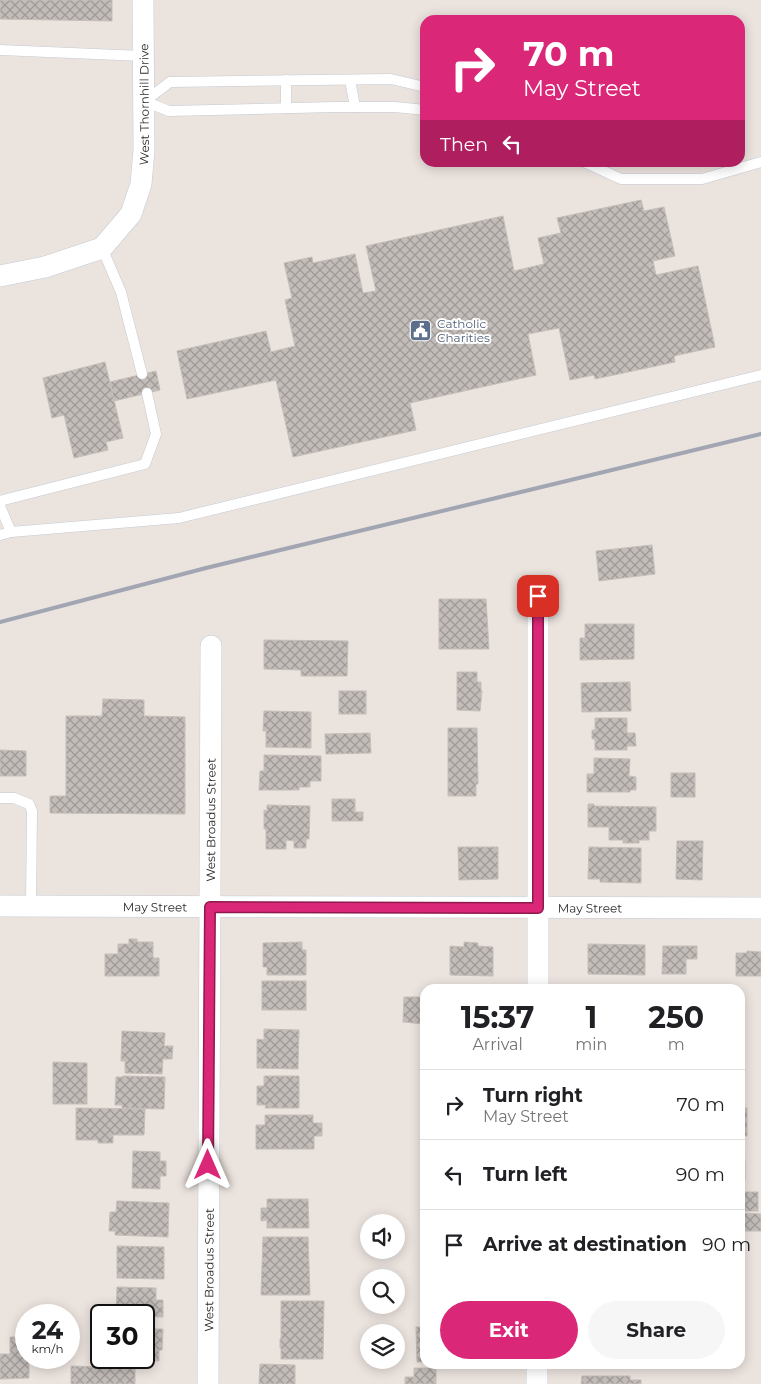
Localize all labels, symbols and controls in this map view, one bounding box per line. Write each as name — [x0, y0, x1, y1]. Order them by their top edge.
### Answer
text: 70 m — [523, 32, 614, 75]
icon: right — [440, 35, 505, 100]
street label: West Thornhill Drive — [135, 44, 152, 166]
text: May Street — [523, 75, 641, 102]
icon: left — [498, 130, 526, 158]
text: Then — [440, 133, 488, 156]
place label: Catholic Charities — [437, 316, 490, 345]
public building icon: Catholic Charities — [409, 318, 433, 342]
pin — [517, 575, 559, 617]
icon: arrive — [524, 582, 552, 610]
street label: West Broadus Street — [203, 758, 218, 882]
street label: May Street — [123, 899, 187, 914]
street label: May Street — [558, 900, 622, 915]
text: 15:37 — [461, 999, 534, 1036]
text: 1 — [585, 999, 597, 1036]
text: 250 — [648, 999, 704, 1036]
text: Arrival — [472, 1035, 523, 1054]
text: min — [575, 1035, 607, 1054]
text: m — [668, 1035, 685, 1054]
text: Turn right — [483, 1084, 583, 1107]
icon: right — [440, 1091, 468, 1119]
text: 70 m — [676, 1093, 725, 1116]
text: May Street — [483, 1107, 569, 1126]
position arrow — [181, 1138, 233, 1190]
icon: left — [440, 1161, 468, 1189]
text: Turn left — [483, 1163, 568, 1186]
text: 90 m — [676, 1163, 725, 1186]
street label: West Broadus Street — [201, 1208, 216, 1332]
map controls — [360, 1214, 405, 1369]
button: sound — [360, 1214, 405, 1259]
icon: arrive — [440, 1231, 468, 1259]
text: Arrive at destination — [483, 1233, 687, 1256]
text: 90 m — [702, 1233, 751, 1256]
button: search — [360, 1269, 405, 1314]
button: Exit — [440, 1301, 578, 1359]
button: Share — [588, 1301, 725, 1359]
speed limit sign: 30 — [90, 1304, 155, 1369]
text: 24 — [32, 1315, 63, 1345]
button: layers — [360, 1324, 405, 1369]
text: km/h — [31, 1341, 64, 1356]

